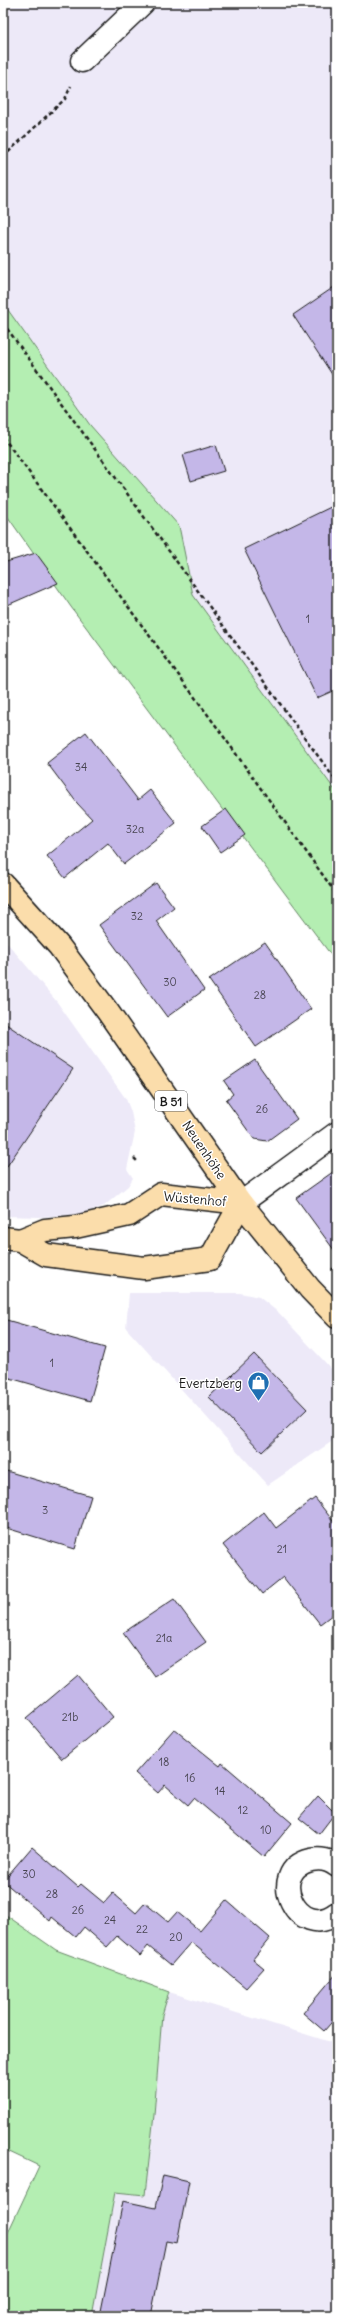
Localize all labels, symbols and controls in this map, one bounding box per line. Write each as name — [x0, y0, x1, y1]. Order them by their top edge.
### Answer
house number: 1 — [306, 612, 310, 626]
house number: 34 — [75, 760, 87, 774]
house number: 32a — [126, 822, 144, 836]
house number: 32 — [131, 909, 143, 923]
house number: 30 — [163, 975, 177, 989]
house number: 28 — [254, 988, 266, 1002]
road number: B 51 — [155, 1091, 187, 1111]
house number: 26 — [256, 1102, 268, 1116]
street label: Neuenhöhe — [178, 1117, 230, 1183]
street label: Wüstenhof — [163, 1188, 228, 1210]
house number: 1 — [50, 1356, 54, 1370]
shop icon: Evertzberg — [245, 1370, 271, 1403]
place label: Evertzberg — [179, 1375, 242, 1392]
house number: 3 — [42, 1503, 48, 1517]
house number: 21 — [277, 1542, 287, 1556]
house number: 21a — [156, 1631, 172, 1645]
house number: 21b — [62, 1710, 78, 1724]
house number: 18 — [159, 1755, 169, 1769]
house number: 16 — [185, 1771, 195, 1785]
house number: 14 — [215, 1784, 225, 1798]
house number: 12 — [238, 1803, 248, 1817]
house number: 10 — [260, 1823, 272, 1837]
house number: 30 — [22, 1867, 36, 1881]
house number: 28 — [46, 1887, 58, 1901]
house number: 26 — [72, 1903, 84, 1917]
house number: 24 — [104, 1913, 116, 1927]
house number: 22 — [136, 1922, 148, 1936]
house number: 20 — [169, 1930, 183, 1944]

